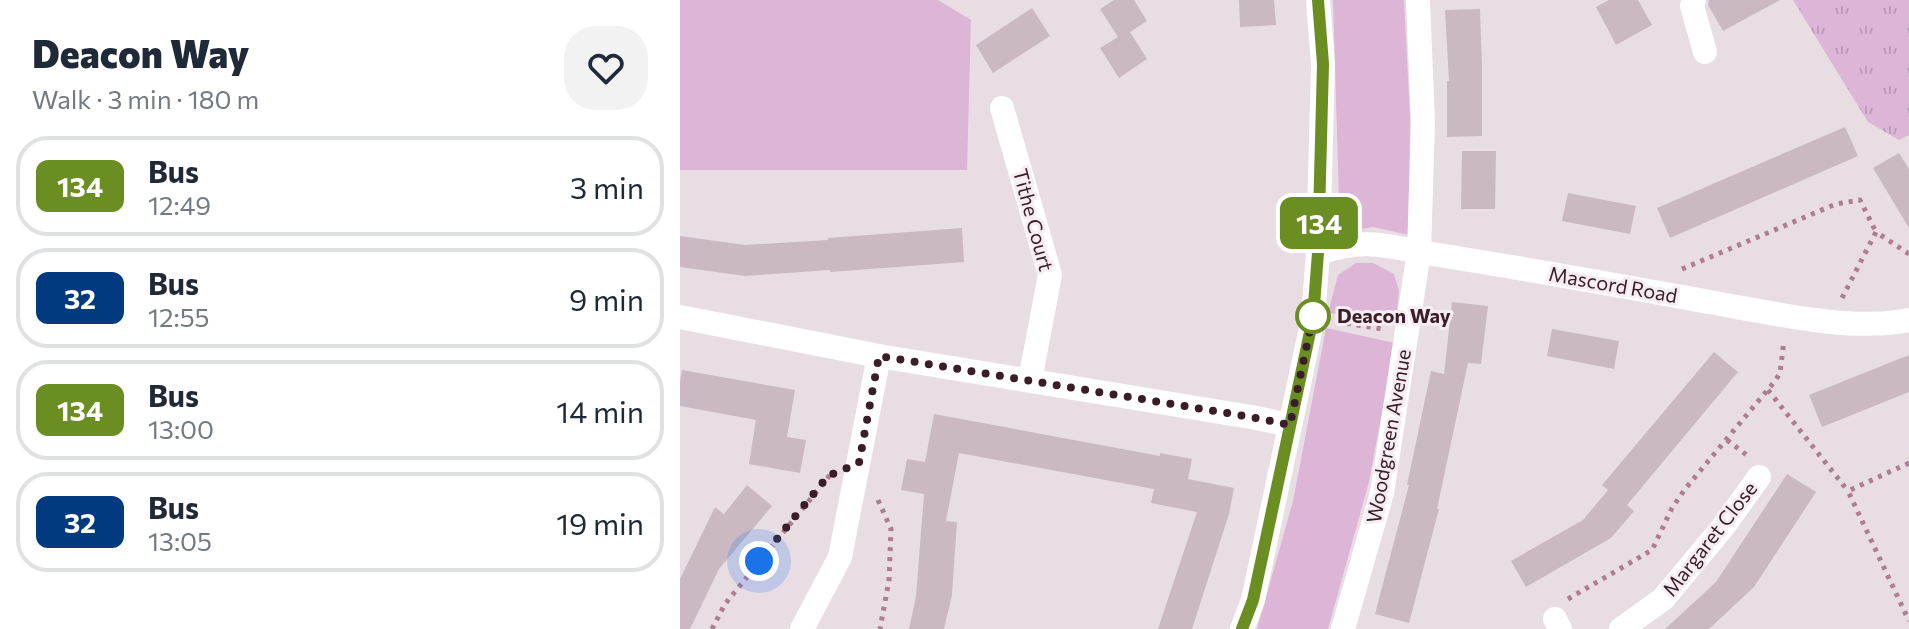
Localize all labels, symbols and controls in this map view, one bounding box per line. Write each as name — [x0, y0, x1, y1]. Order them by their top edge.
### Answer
button: heart — [564, 26, 648, 110]
text: Deacon Way — [32, 29, 249, 76]
text: Walk · 3 min · 180 m — [32, 83, 259, 114]
text: Bus — [148, 152, 199, 189]
street label: Tithe Court — [1009, 166, 1059, 274]
text: 3 min — [570, 168, 644, 205]
text: 134 — [57, 169, 103, 203]
text: 12:49 — [148, 189, 211, 220]
line badge: 134 — [1273, 197, 1365, 249]
text: 134 — [1296, 206, 1342, 240]
street label: Mascord Road — [1547, 261, 1679, 307]
text: Bus — [148, 264, 199, 301]
text: 9 min — [569, 280, 644, 317]
text: 32 — [64, 281, 96, 315]
marker: Deacon Way — [1296, 299, 1330, 333]
text: 12:55 — [148, 301, 210, 332]
place label: Deacon Way — [1337, 303, 1451, 327]
street label: Woodgreen Avenue — [1361, 347, 1415, 525]
text: Bus — [148, 376, 199, 413]
text: 14 min — [556, 392, 644, 429]
text: 134 — [57, 393, 103, 427]
text: 13:00 — [148, 413, 214, 444]
street label: Margaret Close — [1657, 476, 1761, 600]
text: Bus — [148, 488, 199, 525]
text: 19 min — [556, 504, 644, 541]
text: 32 — [64, 505, 96, 539]
text: 13:05 — [148, 525, 212, 556]
your location — [739, 541, 779, 581]

